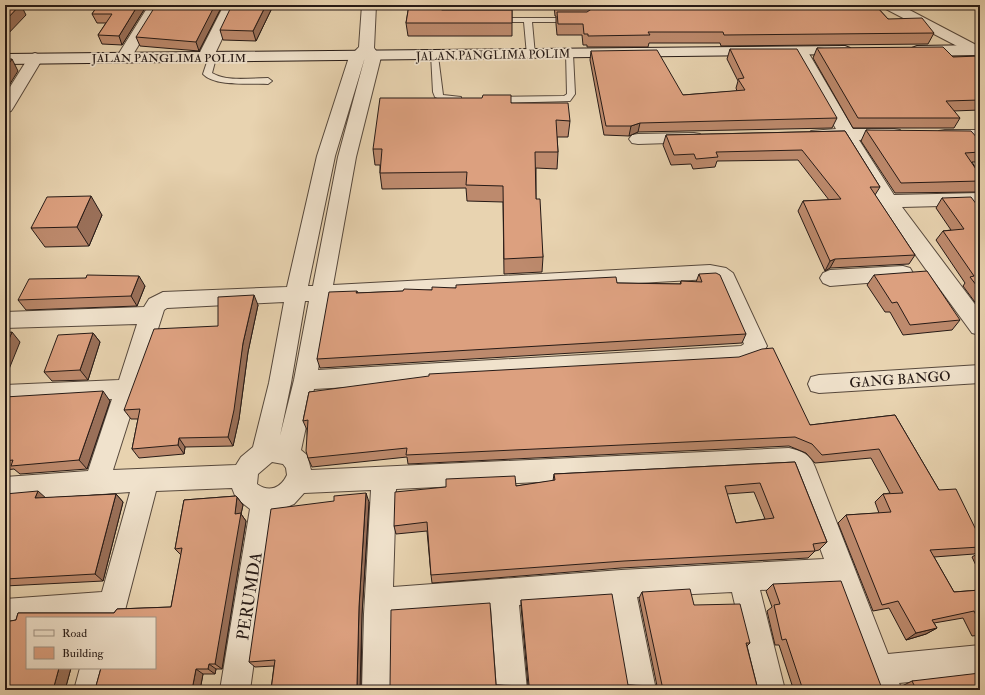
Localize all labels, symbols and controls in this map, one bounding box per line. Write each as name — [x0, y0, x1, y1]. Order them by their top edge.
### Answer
street label: JALAN PANGLIMA POLIM — [415, 47, 571, 64]
street label: JALAN PANGLIMA POLIM — [91, 51, 247, 66]
street label: GANG BANGO — [849, 367, 951, 392]
street label: PERUMDA — [232, 550, 267, 642]
legend — [26, 617, 156, 669]
text: Road — [62, 626, 87, 641]
text: Building — [62, 646, 105, 661]

